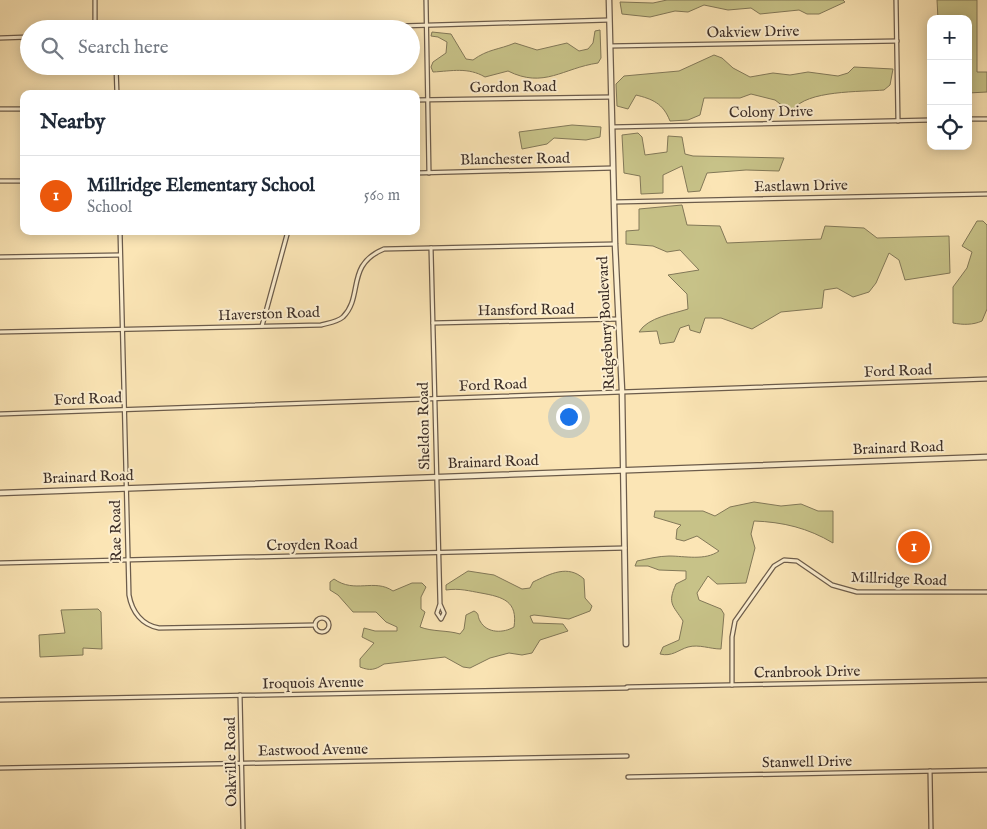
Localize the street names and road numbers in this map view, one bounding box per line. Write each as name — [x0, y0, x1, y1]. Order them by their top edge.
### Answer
street label: Oakview Drive — [707, 22, 799, 42]
street label: Gordon Road — [469, 77, 557, 97]
street label: Colony Drive — [729, 102, 813, 122]
street label: Blanchester Road — [460, 149, 571, 169]
street label: Eastlawn Drive — [754, 176, 848, 196]
street label: Ridgebury Boulevard — [593, 255, 619, 390]
street label: Hansford Road — [477, 300, 576, 320]
street label: Haverston Road — [218, 303, 321, 325]
street label: Ford Road — [864, 360, 933, 382]
street label: Ford Road — [459, 374, 528, 396]
street label: Sheldon Road — [414, 381, 434, 470]
street label: Ford Road — [54, 388, 123, 410]
street label: Brainard Road — [852, 437, 945, 459]
street label: Brainard Road — [447, 451, 540, 473]
street label: Brainard Road — [42, 466, 135, 488]
street label: Rae Road — [106, 499, 126, 562]
street label: Croyden Road — [266, 535, 359, 555]
street label: Millridge Road — [851, 568, 948, 590]
street label: Cranbrook Drive — [754, 662, 860, 682]
street label: Iroquois Avenue — [262, 673, 364, 693]
street label: Oakville Road — [221, 716, 241, 807]
street label: Eastwood Avenue — [258, 740, 368, 760]
street label: Stanwell Drive — [762, 752, 852, 772]

